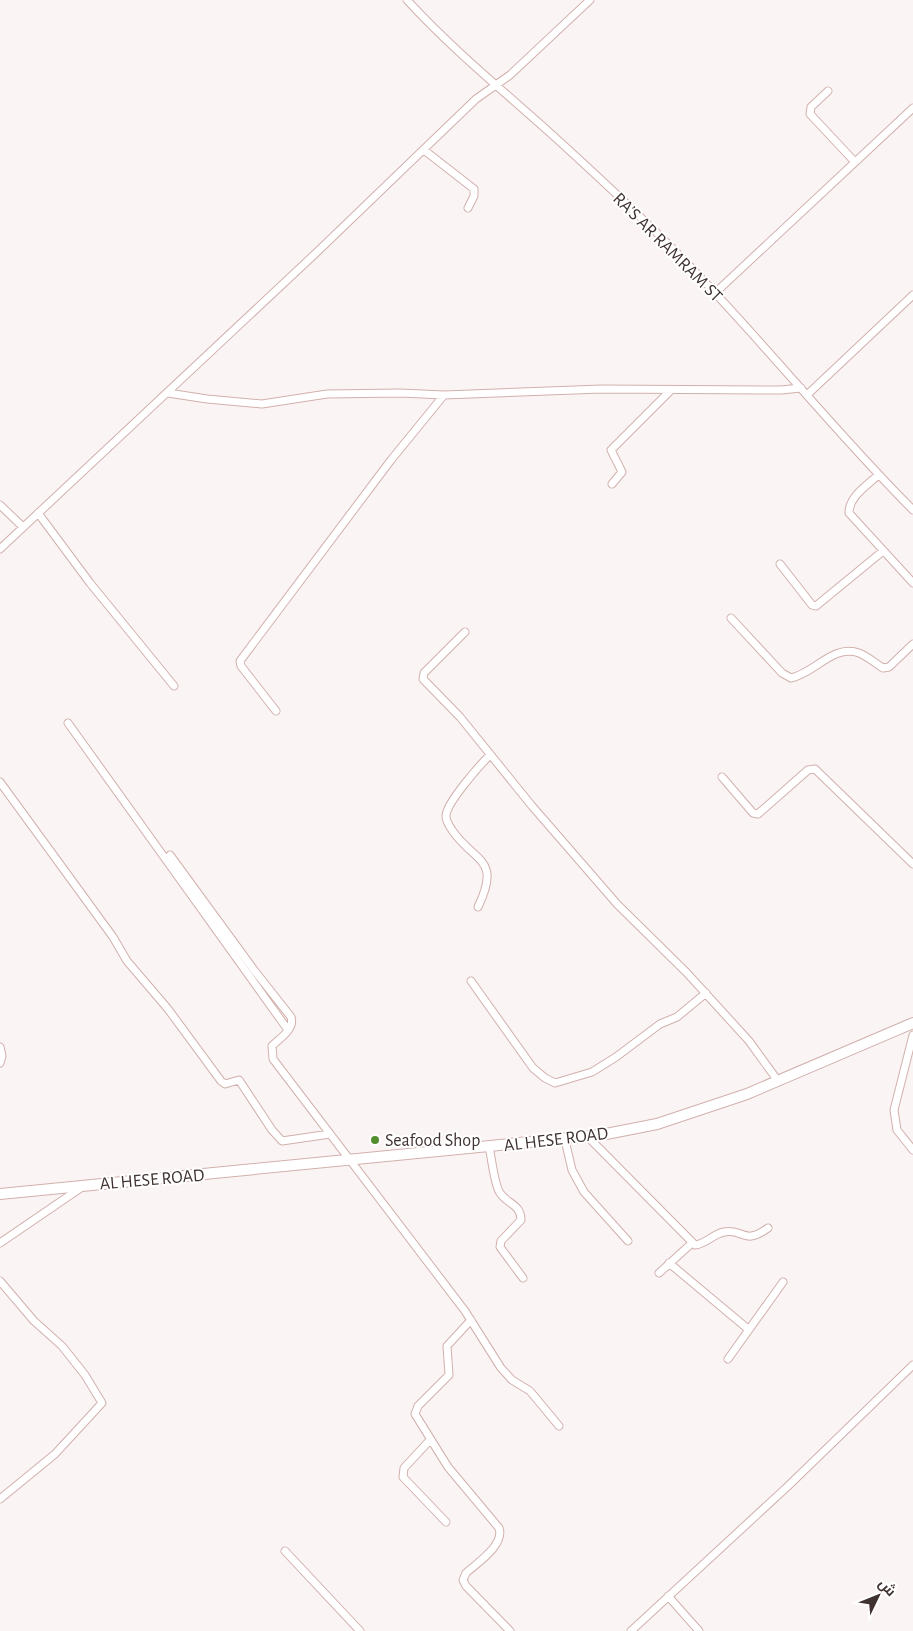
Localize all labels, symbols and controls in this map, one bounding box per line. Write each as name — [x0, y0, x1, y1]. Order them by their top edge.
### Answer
street label: RA’S AR RAMRAM ST — [609, 190, 726, 306]
street label: AL HESE ROAD — [503, 1125, 609, 1155]
place label: Seafood Shop — [385, 1132, 480, 1150]
marker: Seafood Shop — [369, 1134, 381, 1146]
street label: AL HESE ROAD — [99, 1166, 205, 1194]
north arrow — [853, 1571, 903, 1621]
text: ش — [875, 1575, 900, 1600]

